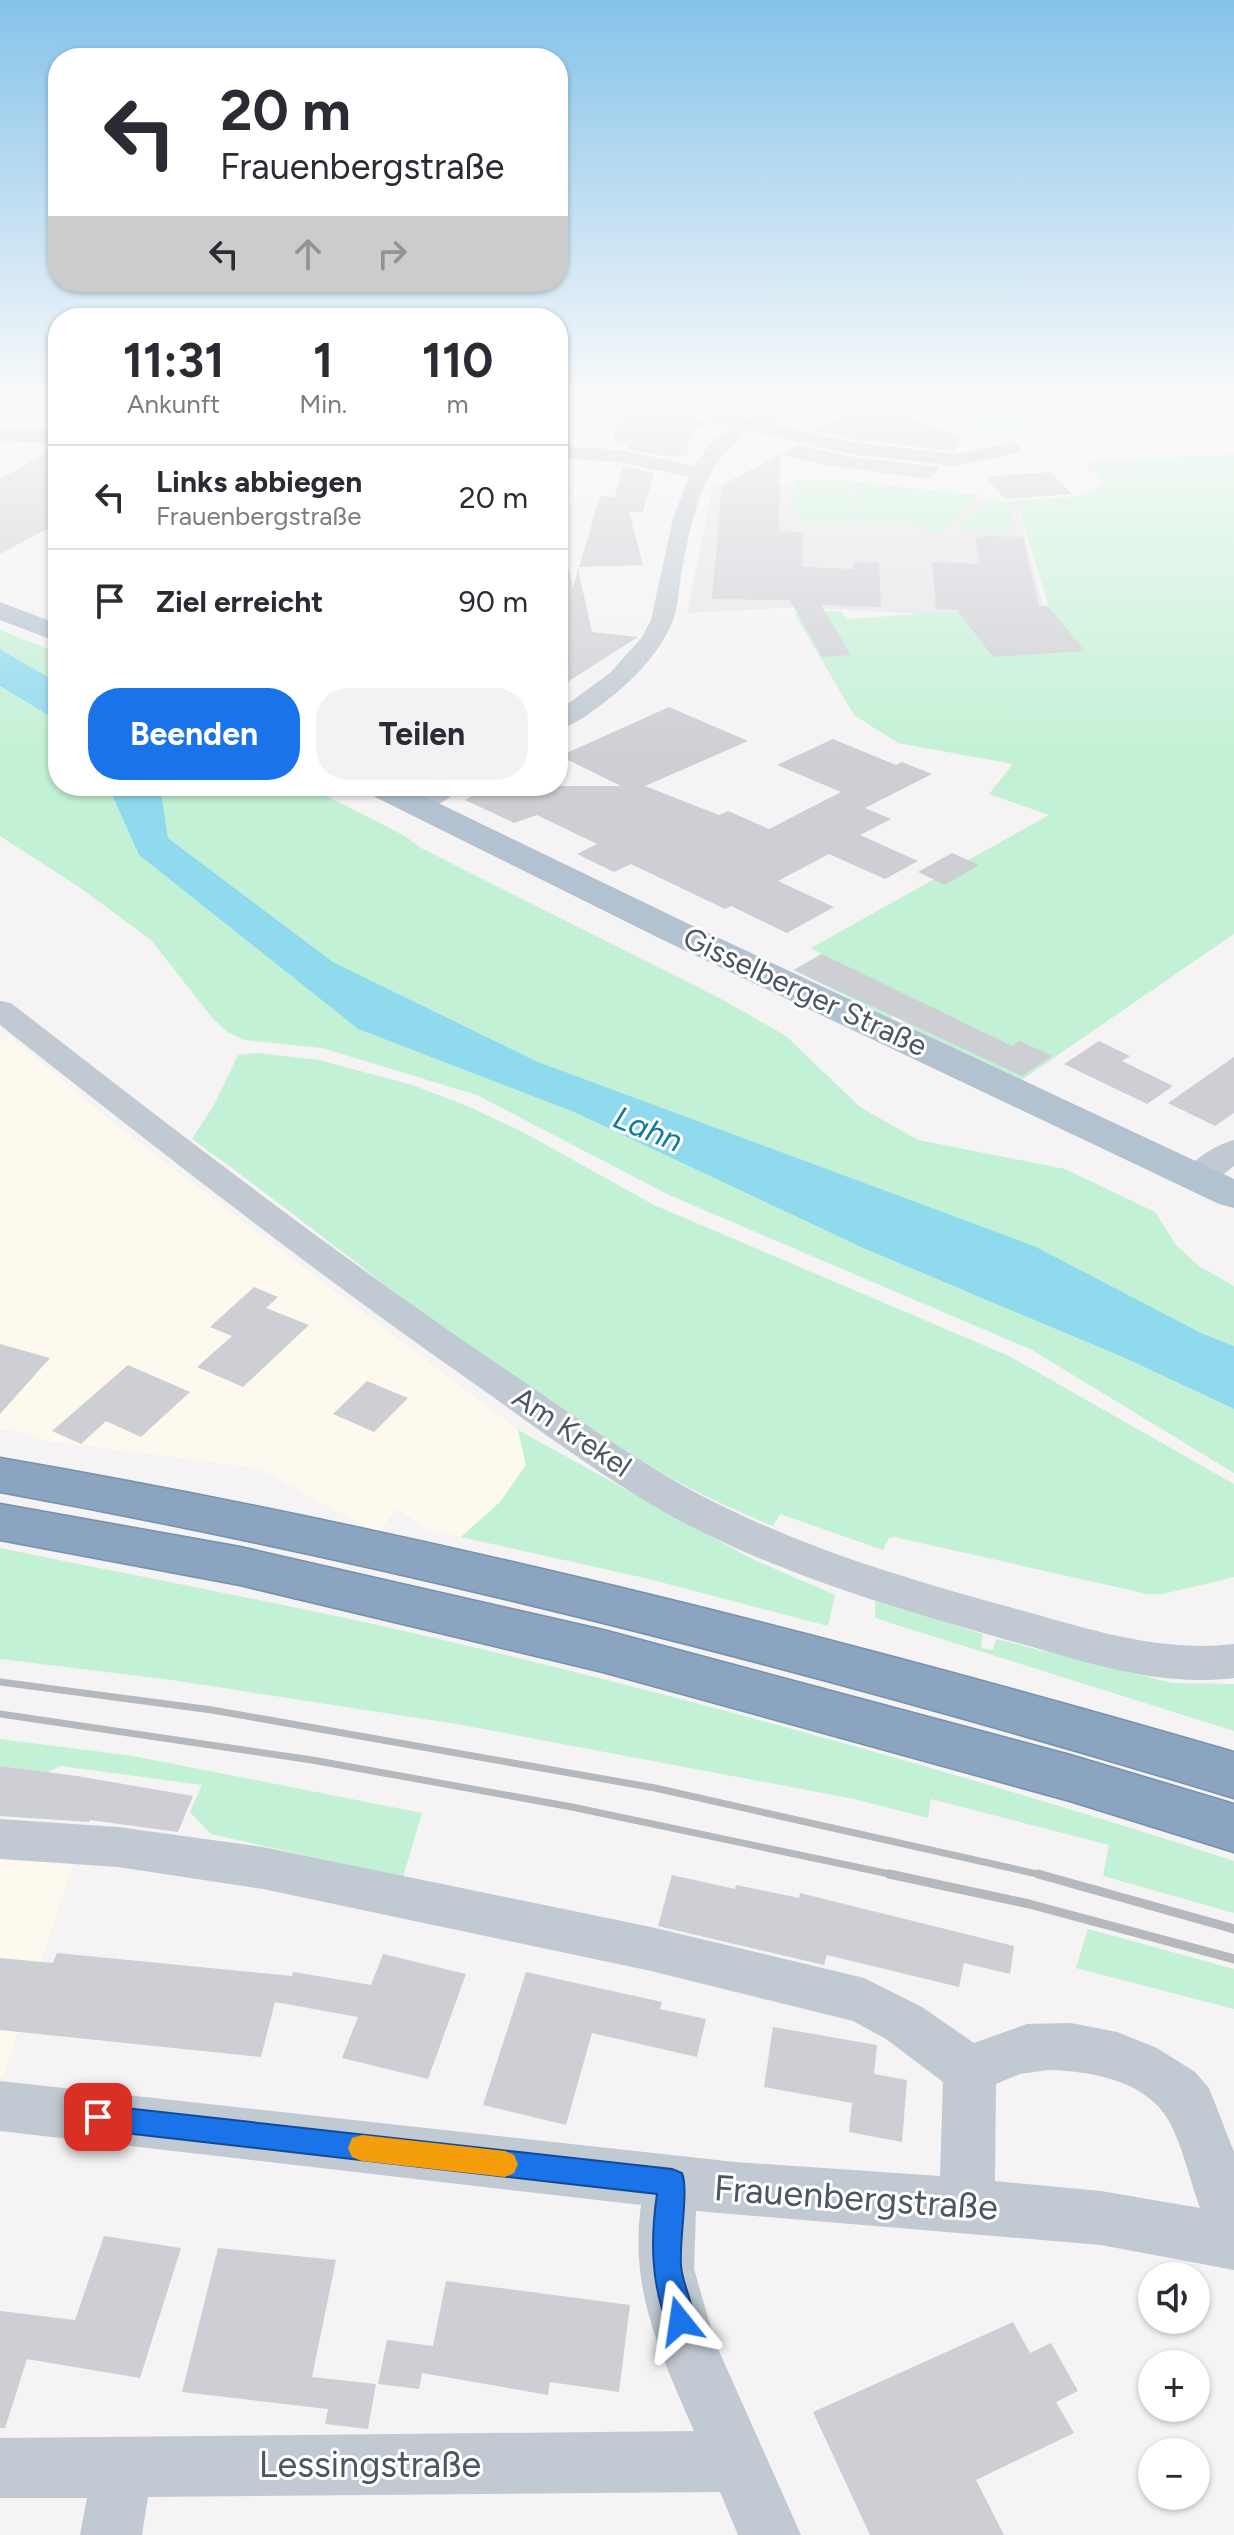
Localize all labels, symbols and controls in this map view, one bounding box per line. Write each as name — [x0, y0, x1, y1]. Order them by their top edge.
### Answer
text: 20 m — [220, 77, 351, 144]
icon: left — [88, 80, 192, 184]
text: Frauenbergstraße — [220, 145, 504, 188]
icon: left — [202, 232, 246, 276]
icon: ahead — [286, 232, 330, 276]
icon: right — [370, 232, 414, 276]
text: 11:31 — [123, 331, 225, 389]
text: 1 — [313, 331, 333, 389]
text: 110 — [422, 331, 493, 389]
text: Ankunft — [127, 388, 220, 420]
text: Min. — [299, 388, 347, 420]
text: m — [446, 388, 469, 420]
text: Links abbiegen — [156, 463, 362, 500]
icon: left — [88, 475, 132, 519]
text: 20 m — [459, 479, 528, 516]
text: Frauenbergstraße — [156, 500, 361, 532]
icon: arrive — [88, 579, 132, 623]
text: Ziel erreicht — [156, 583, 323, 620]
text: 90 m — [459, 583, 528, 620]
button: Beenden — [88, 688, 300, 780]
button: Teilen — [316, 688, 528, 780]
street label: Gisselberger Straße — [677, 919, 933, 1064]
water label: Lahn — [608, 1098, 688, 1160]
street label: Am Krekel — [506, 1378, 639, 1485]
pin — [64, 2083, 132, 2151]
icon: arrive — [76, 2095, 120, 2139]
street label: Frauenbergstraße — [713, 2166, 999, 2229]
map controls — [1138, 2262, 1210, 2510]
button: sound — [1138, 2262, 1210, 2334]
position arrow — [638, 2279, 722, 2363]
button: + — [1138, 2350, 1210, 2422]
button: − — [1138, 2438, 1210, 2510]
street label: Lessingstraße — [259, 2443, 481, 2486]

